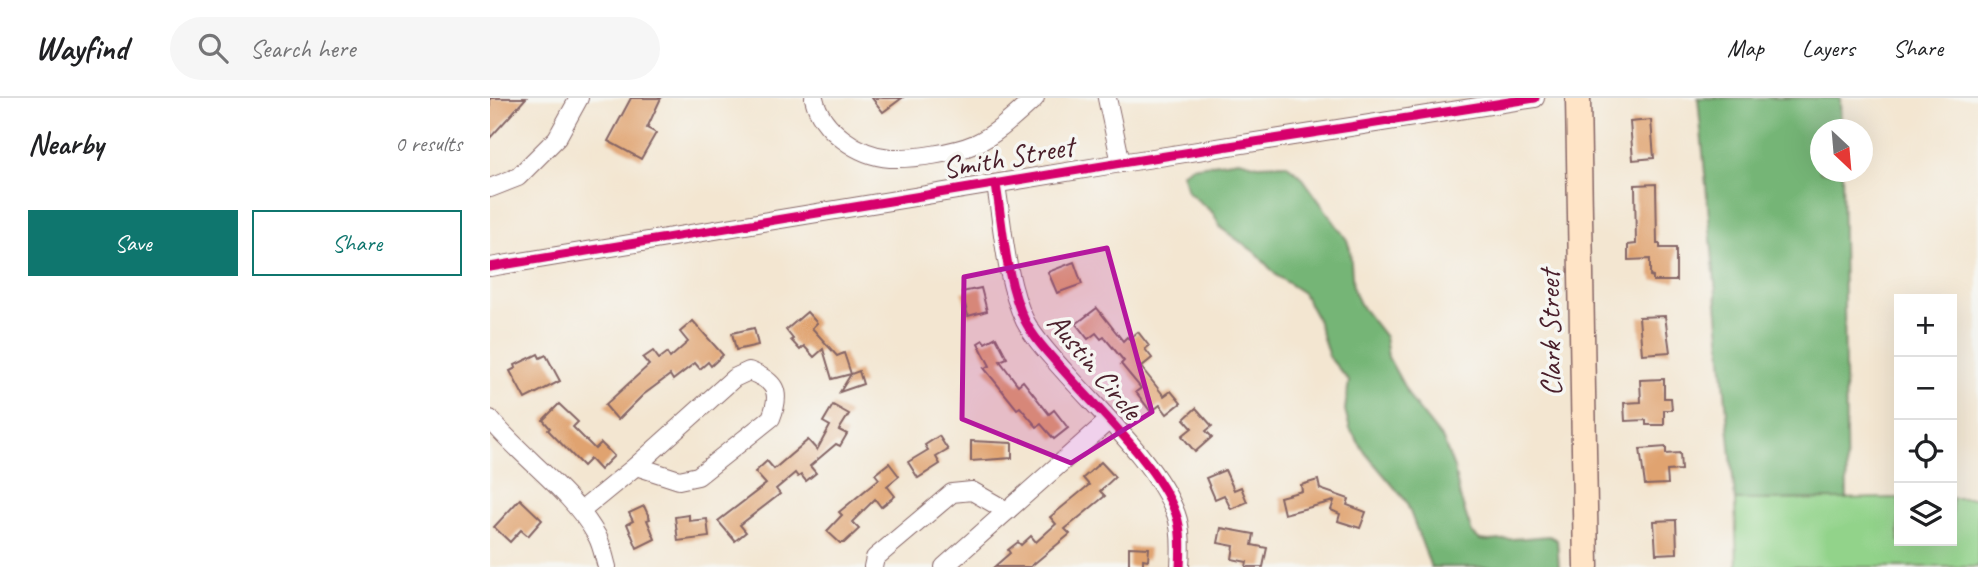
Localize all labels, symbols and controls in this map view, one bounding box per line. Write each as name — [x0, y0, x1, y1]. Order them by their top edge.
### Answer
search box — [170, 17, 660, 80]
text: Wayfind — [35, 27, 128, 69]
icon: search — [194, 29, 232, 67]
text: Search here — [250, 32, 356, 65]
text: Map — [1727, 33, 1764, 63]
text: Layers — [1802, 33, 1855, 63]
text: Share — [1893, 33, 1943, 63]
north arrow — [1810, 119, 1873, 182]
text: Nearby — [28, 125, 104, 163]
street label: Smith Street — [939, 126, 1081, 187]
text: 0 results — [395, 129, 462, 158]
button: Save — [28, 210, 238, 276]
button: Share — [252, 210, 462, 276]
street label: Clark Street — [1530, 265, 1570, 396]
map controls — [1894, 294, 1957, 546]
button: + — [1894, 294, 1957, 357]
street label: Austin Circle — [1039, 305, 1152, 429]
button: − — [1894, 357, 1957, 420]
button: locate — [1894, 420, 1957, 483]
button: layers — [1894, 483, 1957, 546]

